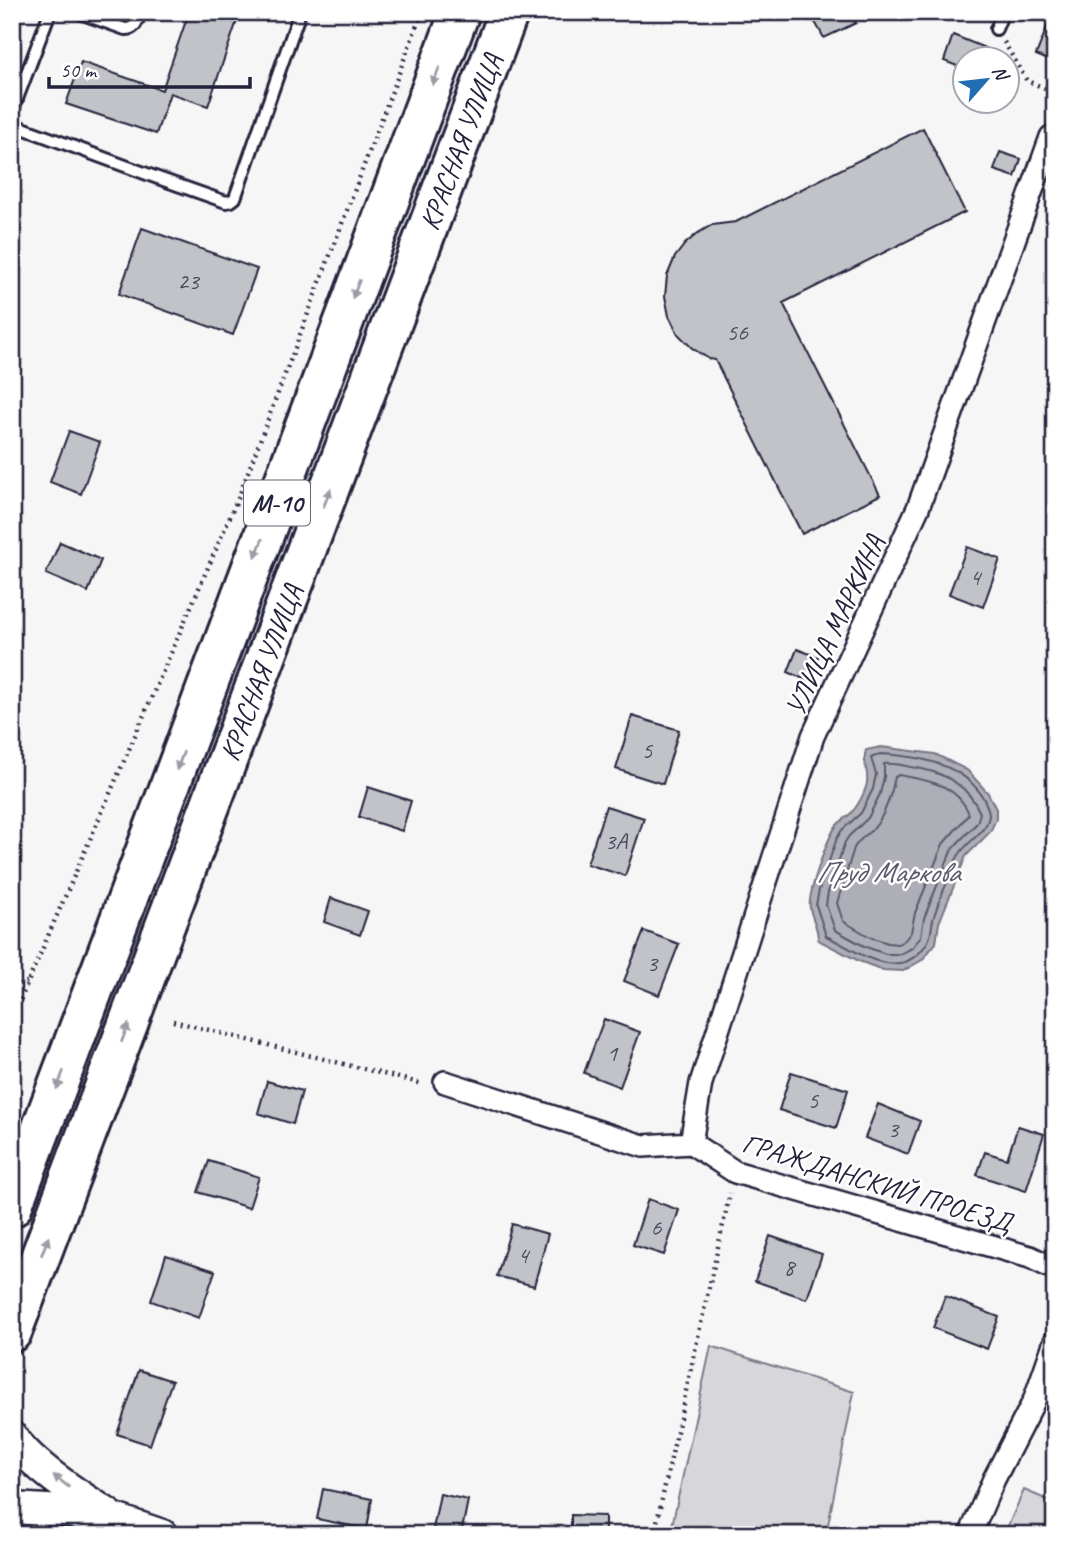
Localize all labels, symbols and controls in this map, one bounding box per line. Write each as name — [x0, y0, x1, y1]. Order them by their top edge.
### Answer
scale bar — [49, 46, 250, 90]
north arrow — [951, 46, 1021, 116]
street label: КРАСНАЯ УЛИЦА — [412, 48, 510, 235]
text: 50 m — [60, 57, 98, 83]
text: N — [987, 62, 1015, 86]
one-way arrow — [431, 66, 442, 87]
house number: 23 — [177, 266, 201, 296]
one-way arrow — [351, 279, 362, 300]
house number: 56 — [726, 317, 749, 347]
road number: М-10 — [244, 481, 310, 526]
one-way arrow — [322, 487, 333, 508]
street label: УЛИЦА МАРКИНА — [777, 528, 892, 721]
one-way arrow — [254, 538, 265, 559]
house number: 4 — [970, 562, 983, 592]
street label: КРАСНАЯ УЛИЦА — [212, 578, 310, 765]
house number: 5 — [642, 735, 654, 765]
one-way arrow — [174, 751, 185, 772]
house number: 3А — [605, 826, 628, 856]
water label: Пруд Маркова — [816, 853, 963, 891]
house number: 3 — [647, 948, 660, 978]
one-way arrow — [120, 1022, 131, 1043]
house number: 1 — [607, 1038, 619, 1068]
one-way arrow — [54, 1069, 65, 1090]
house number: 5 — [808, 1085, 820, 1115]
house number: 3 — [888, 1114, 901, 1144]
street label: ГРАЖДАНСКИЙ ПРОЕЗД — [738, 1125, 1018, 1241]
house number: 6 — [651, 1212, 663, 1242]
one-way arrow — [40, 1235, 51, 1256]
house number: 4 — [518, 1240, 531, 1270]
house number: 8 — [784, 1252, 797, 1282]
one-way arrow — [52, 1475, 70, 1489]

